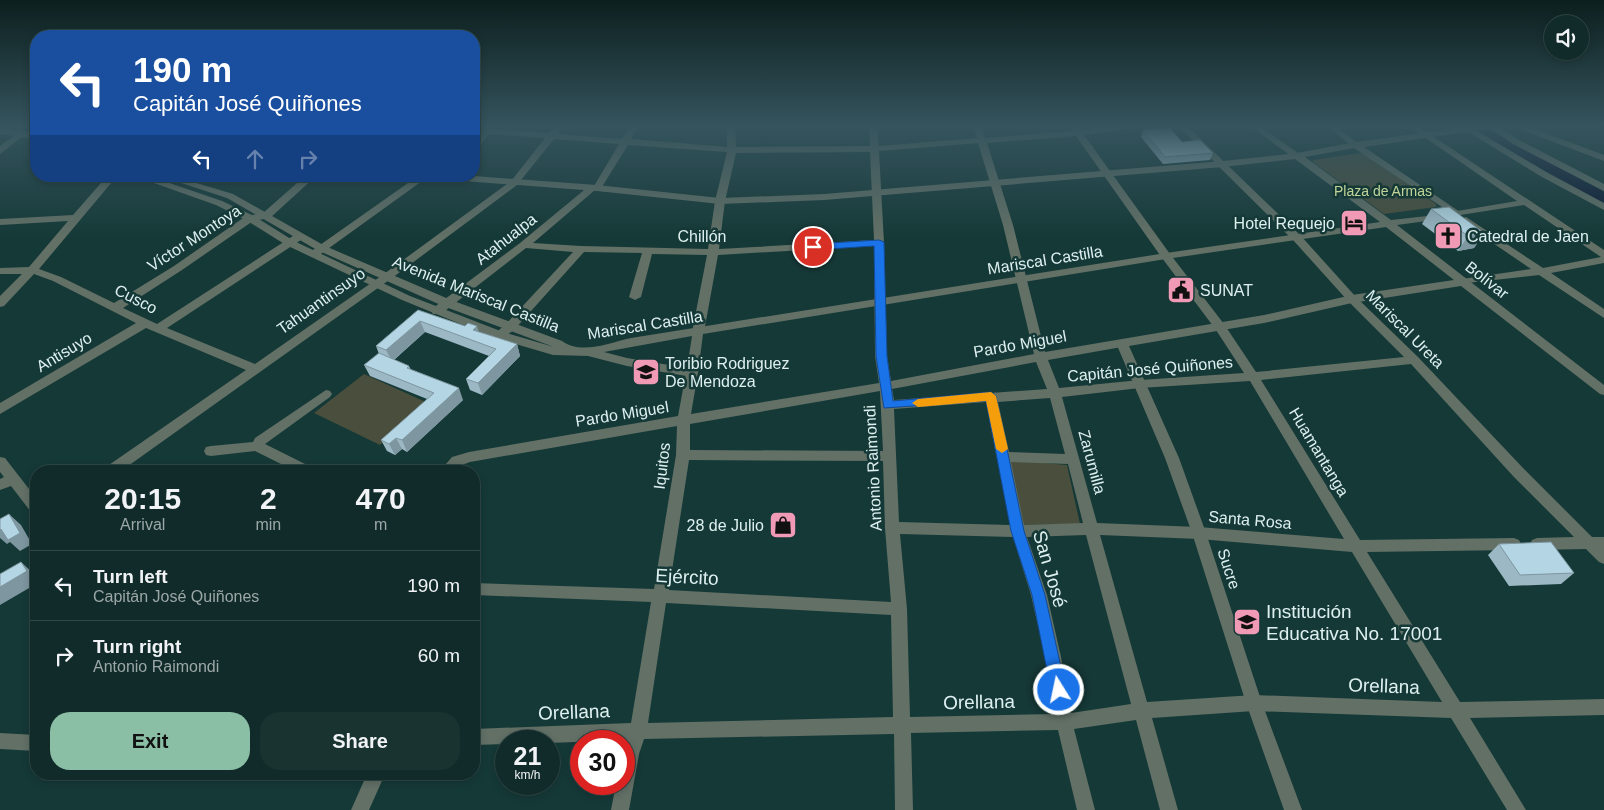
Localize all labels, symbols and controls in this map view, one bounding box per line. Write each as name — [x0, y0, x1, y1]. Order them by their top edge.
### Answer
map controls — [1544, 15, 1589, 60]
button: sound — [1544, 15, 1589, 60]
icon: left — [50, 50, 115, 115]
text: 190 m — [133, 50, 232, 89]
text: Capitán José Quiñones — [133, 91, 362, 116]
icon: left — [188, 145, 216, 173]
icon: ahead — [241, 145, 269, 173]
icon: right — [294, 145, 322, 173]
park label: Plaza de Armas — [1334, 183, 1432, 199]
street label: Víctor Montoya — [144, 202, 244, 274]
hotel icon: Hotel Requejo — [1339, 208, 1369, 238]
street label: Atahualpa — [472, 210, 540, 268]
place label: Hotel Requejo — [1234, 215, 1335, 232]
church icon: Catedral de Jaen — [1433, 221, 1463, 251]
pin — [792, 226, 834, 268]
street label: Chillón — [678, 228, 726, 245]
place label: Catedral de Jaen — [1467, 228, 1589, 245]
icon: arrive — [799, 233, 827, 261]
street label: Mariscal Castilla — [986, 242, 1104, 278]
street label: Avenida Mariscal Castilla — [390, 253, 562, 335]
street label: Bolívar — [1462, 258, 1512, 302]
street label: Tahuantinsuyo — [274, 264, 368, 338]
public building icon: SUNAT — [1166, 275, 1196, 305]
street label: Cusco — [112, 281, 160, 317]
place label: SUNAT — [1200, 282, 1253, 299]
street label: Mariscal Ureta — [1363, 287, 1448, 372]
street label: Mariscal Castilla — [586, 307, 704, 343]
street label: Pardo Miguel — [972, 327, 1068, 361]
street label: Antisuyo — [33, 329, 95, 375]
street label: Capitán José Quiñones — [1066, 353, 1234, 385]
place label: Toribio Rodriguez De Mendoza — [665, 355, 790, 390]
school or university icon: Toribio Rodriguez De Mendoza — [631, 357, 661, 387]
street label: Pardo Miguel — [574, 398, 670, 430]
street label: Antonio Raimondi — [861, 404, 885, 532]
street label: Huamantanga — [1286, 405, 1352, 500]
street label: Zarumilla — [1075, 428, 1109, 496]
street label: Iquitos — [651, 442, 673, 490]
text: 20:15 — [104, 482, 181, 515]
text: 2 — [260, 482, 277, 515]
text: 470 — [356, 482, 406, 515]
street label: Santa Rosa — [1208, 508, 1292, 532]
shop icon: 28 de Julio — [768, 510, 798, 540]
text: Arrival — [120, 516, 165, 533]
text: min — [255, 516, 281, 533]
text: m — [374, 516, 387, 533]
place label: 28 de Julio — [687, 517, 764, 534]
street label: San José — [1029, 528, 1071, 610]
street label: Sucre — [1214, 546, 1244, 592]
street label: Ejército — [655, 565, 719, 589]
text: Turn left — [93, 566, 168, 587]
icon: left — [50, 572, 78, 600]
text: 190 m — [407, 575, 460, 596]
text: Capitán José Quiñones — [93, 588, 259, 605]
place label: Institución Educativa No. 17001 — [1266, 601, 1442, 644]
school or university icon: Institución Educativa No. 17001 — [1232, 607, 1262, 637]
text: Turn right — [93, 636, 181, 657]
icon: right — [50, 642, 78, 670]
text: 60 m — [418, 645, 460, 666]
text: Antonio Raimondi — [93, 658, 219, 675]
position arrow — [1032, 663, 1084, 715]
street label: Orellana — [1348, 674, 1421, 698]
street label: Orellana — [943, 691, 1016, 713]
street label: Orellana — [538, 700, 611, 724]
button: Exit — [50, 712, 250, 770]
button: Share — [260, 712, 460, 770]
speed limit sign: 30 — [570, 730, 635, 795]
text: 21 — [514, 742, 541, 770]
text: km/h — [514, 768, 541, 782]

